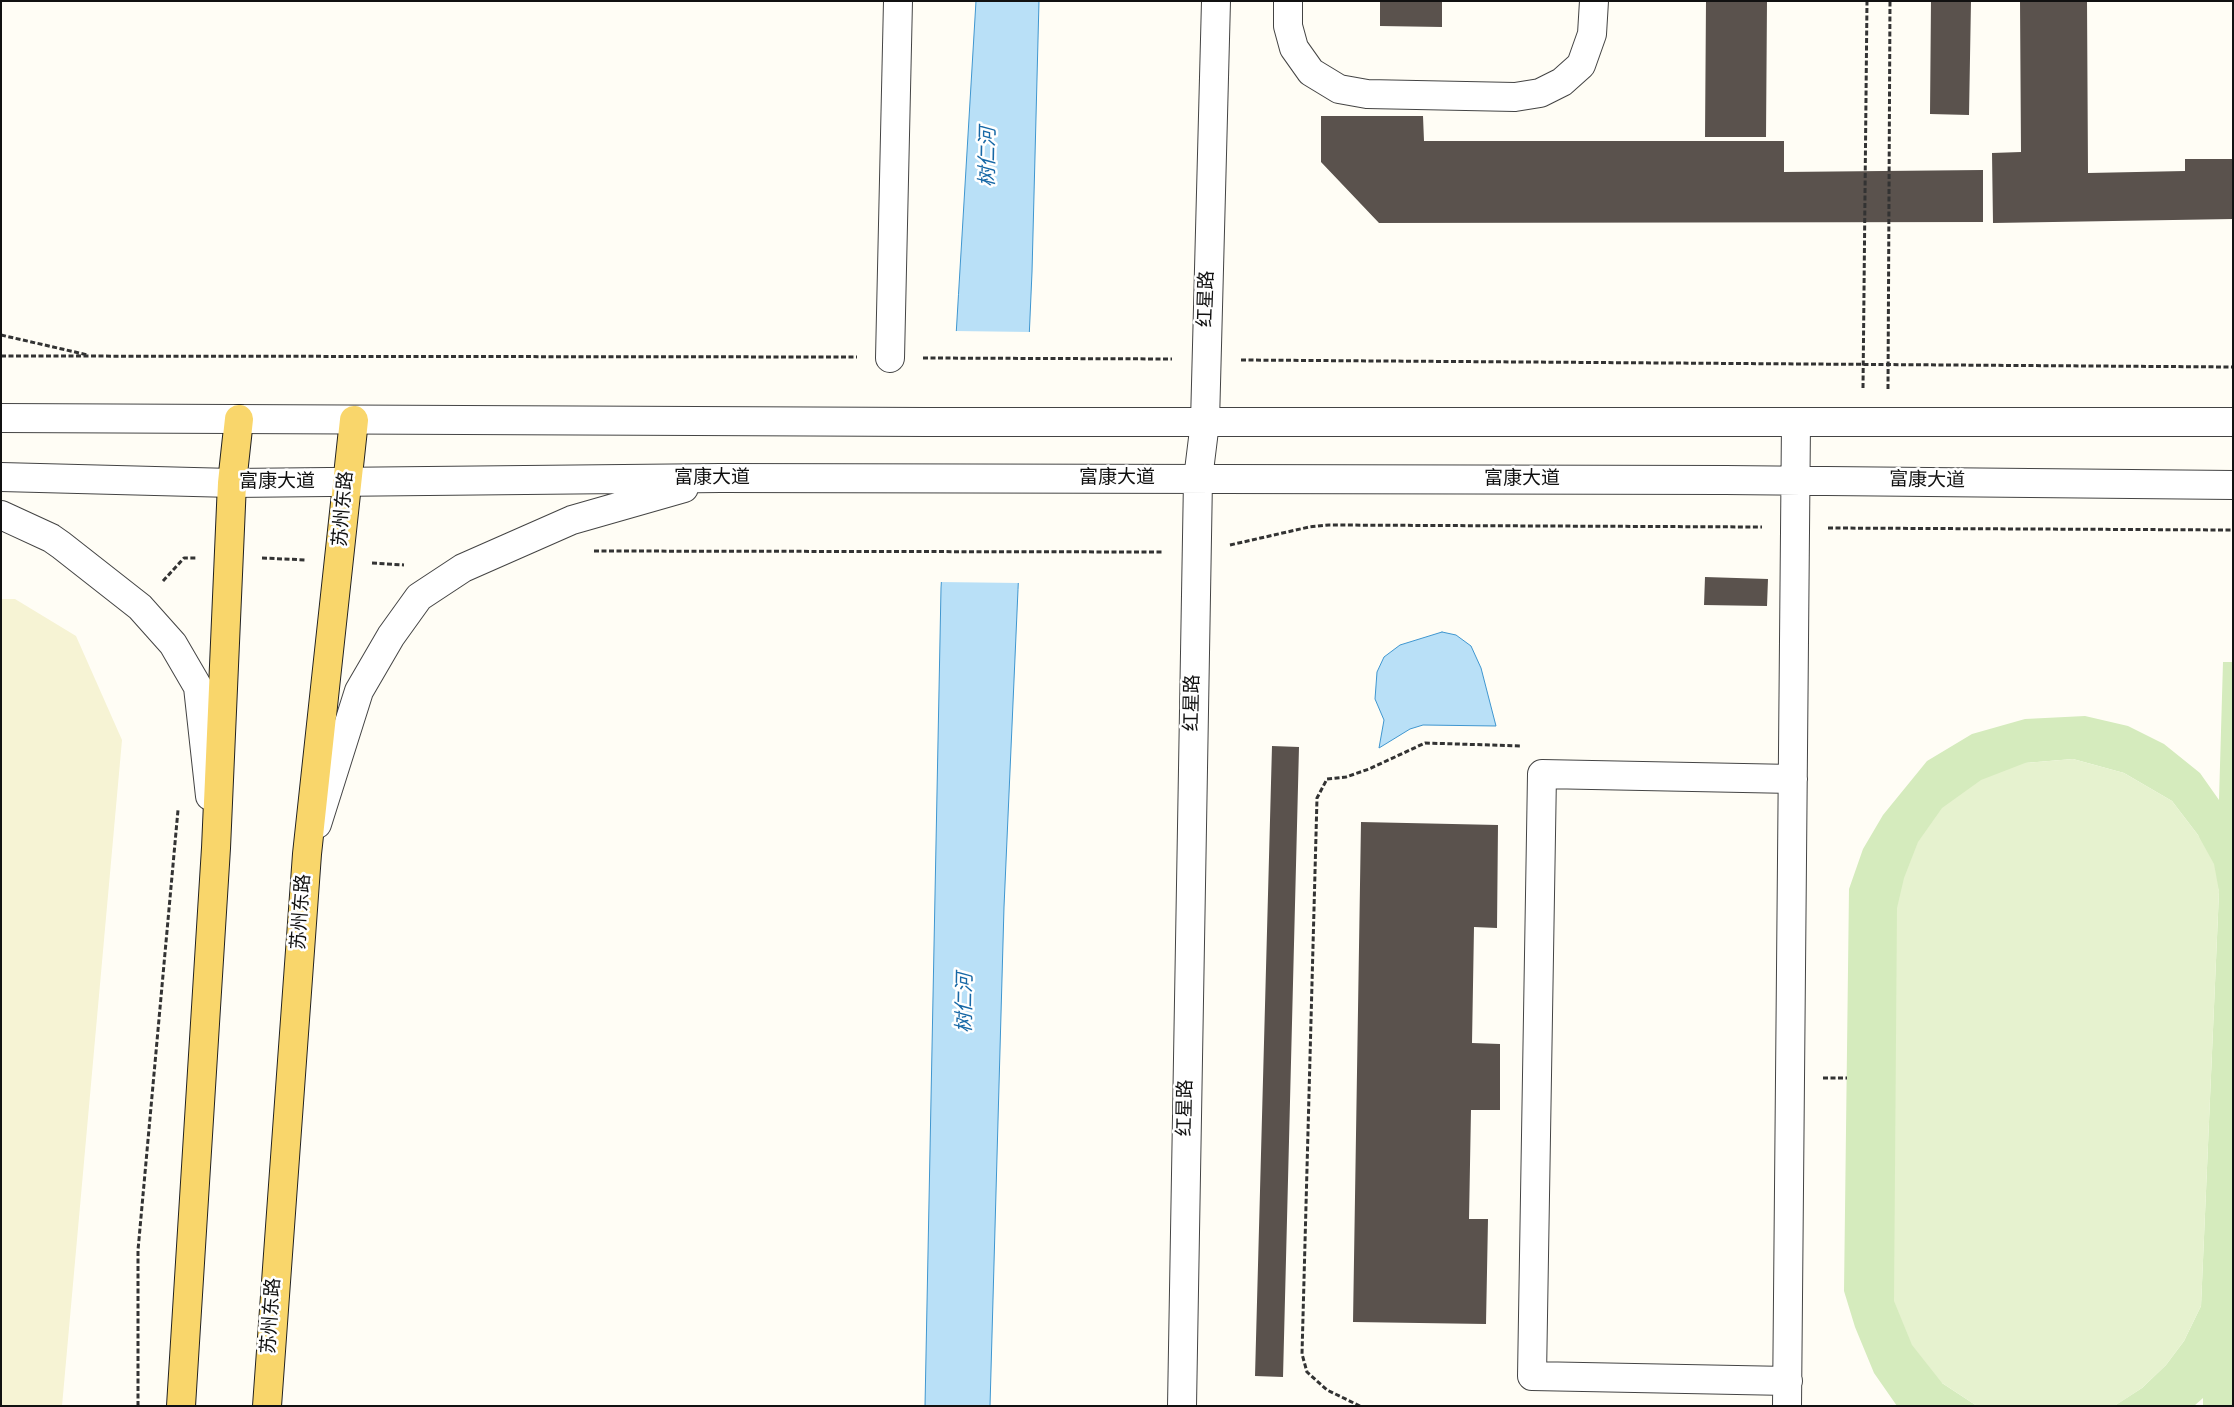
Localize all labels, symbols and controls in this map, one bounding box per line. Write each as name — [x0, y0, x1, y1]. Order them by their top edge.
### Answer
water label: 树仁河 — [977, 127, 1003, 187]
street label: 红星路 — [1196, 270, 1220, 328]
street label: 富康大道 — [674, 468, 750, 490]
street label: 富康大道 — [1079, 468, 1155, 490]
street label: 富康大道 — [1484, 469, 1560, 491]
street label: 苏州东路 — [330, 470, 360, 548]
street label: 富康大道 — [1889, 470, 1965, 494]
street label: 富康大道 — [239, 472, 315, 494]
street label: 红星路 — [1182, 674, 1206, 732]
street label: 苏州东路 — [289, 873, 317, 951]
water label: 树仁河 — [954, 973, 980, 1033]
street label: 红星路 — [1175, 1079, 1199, 1137]
street label: 苏州东路 — [259, 1277, 287, 1355]

